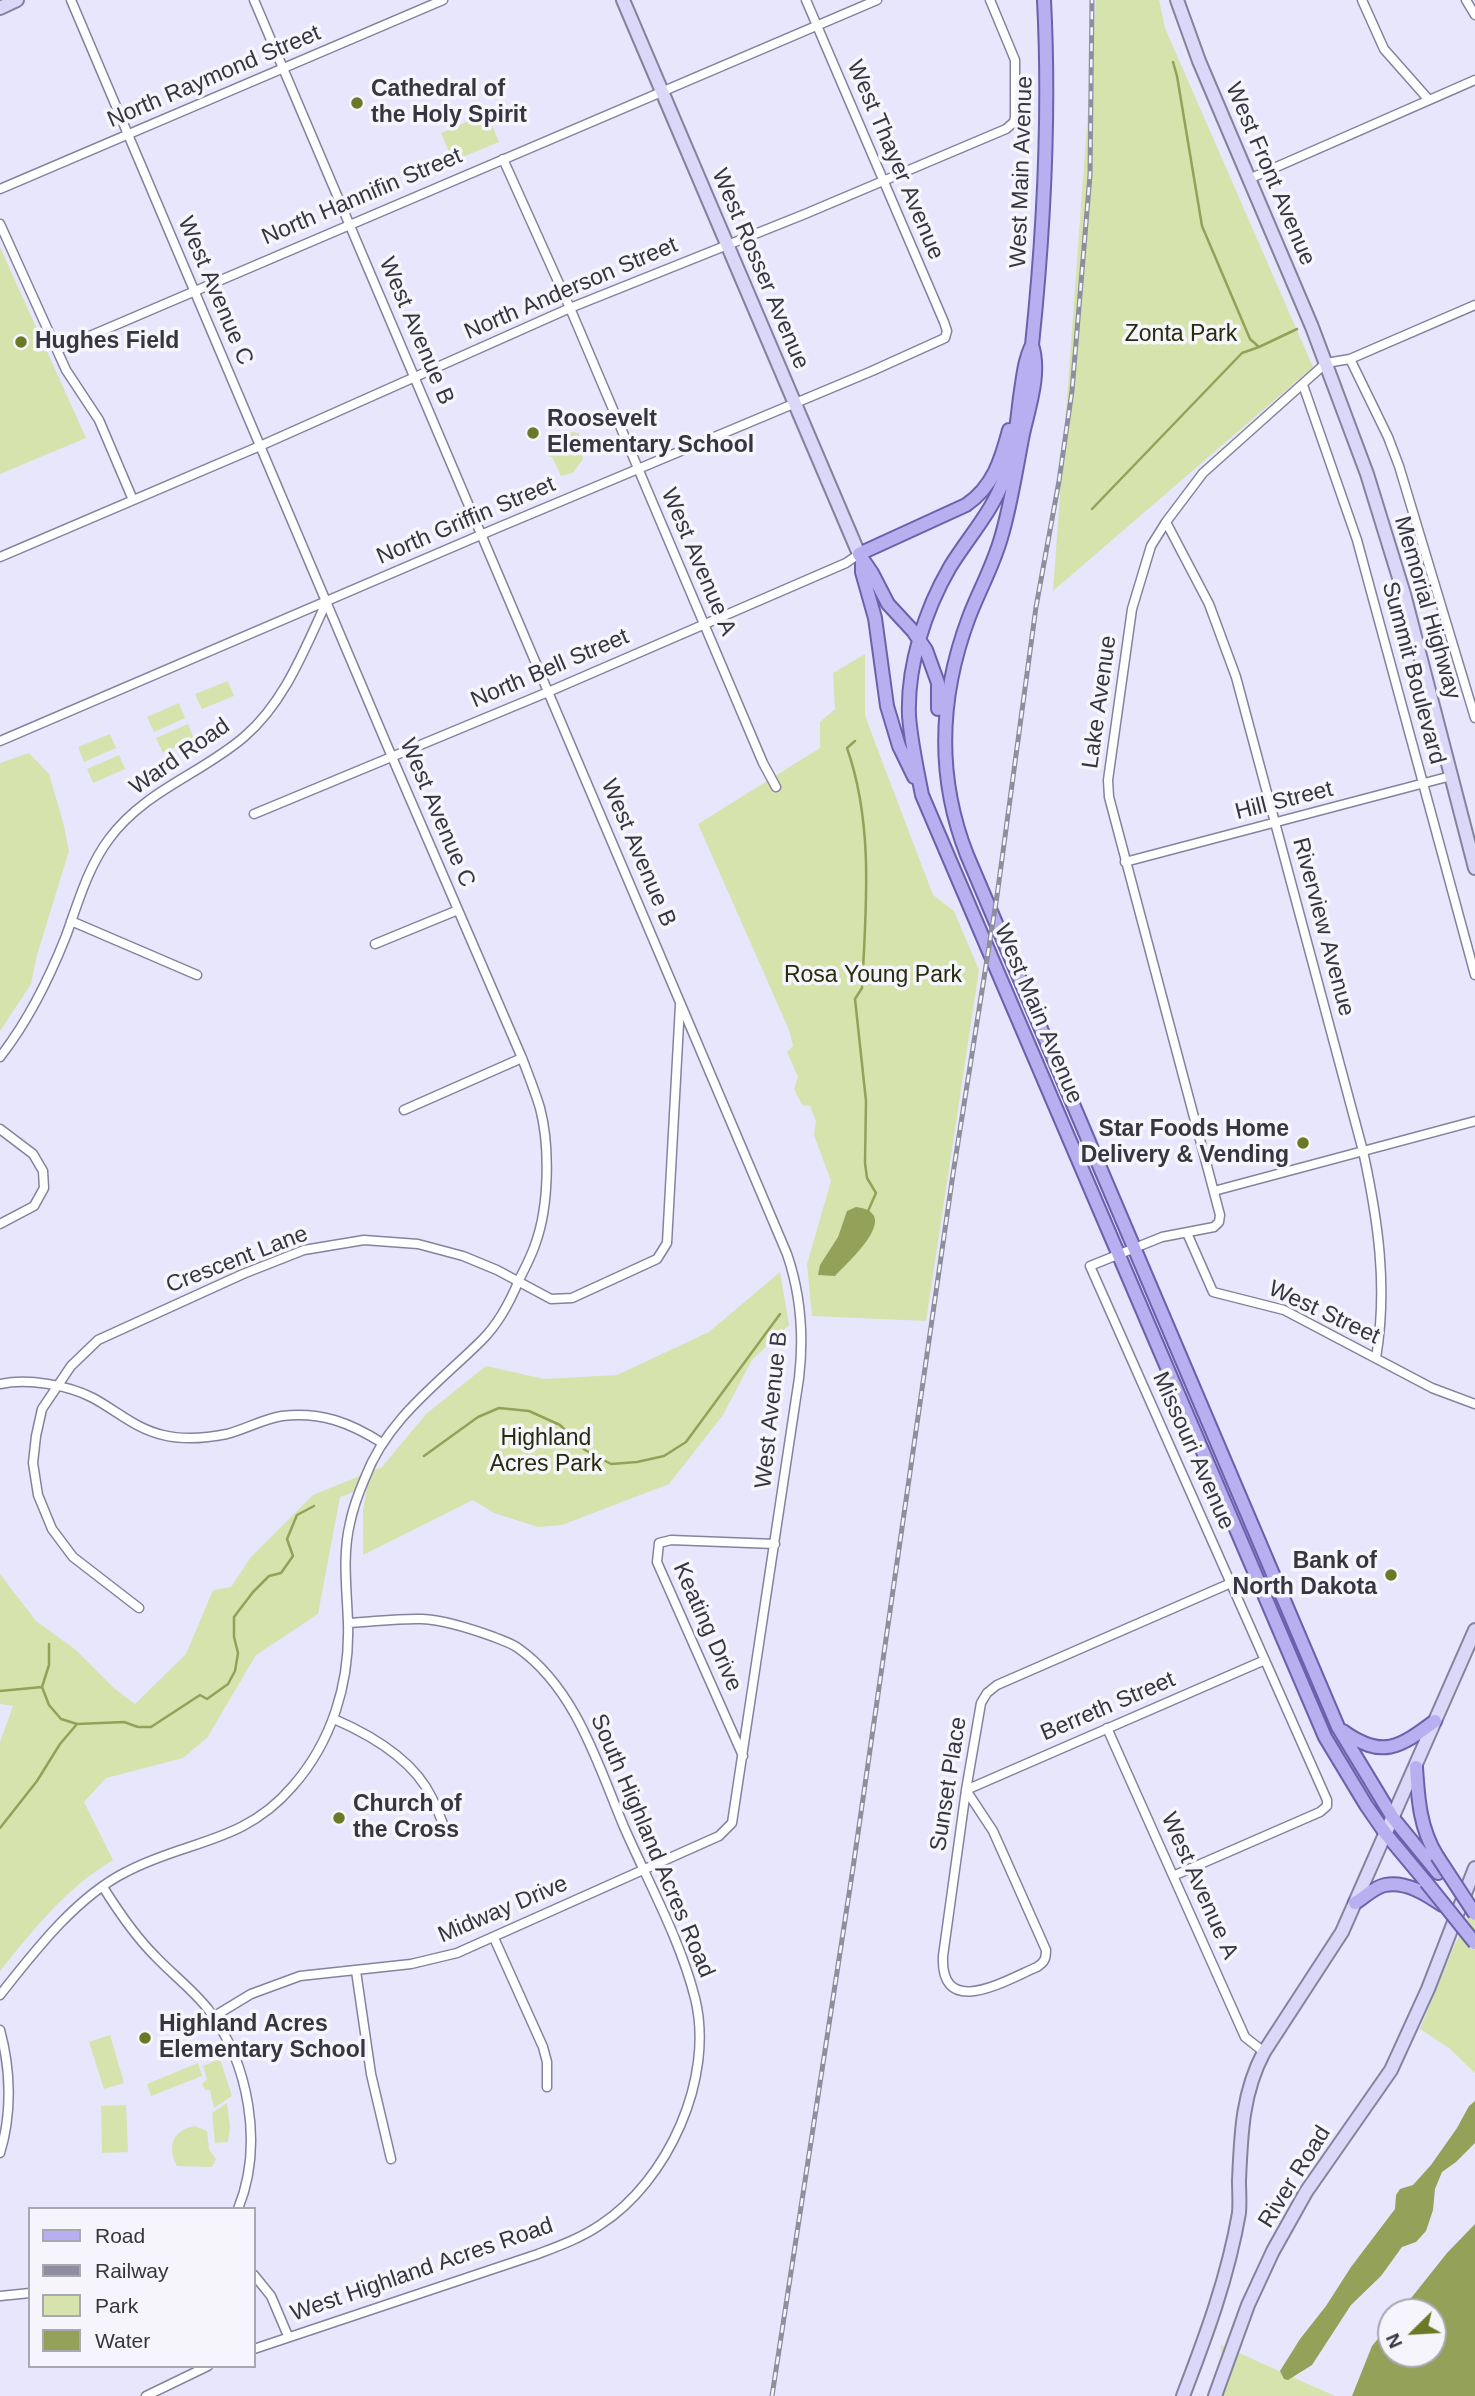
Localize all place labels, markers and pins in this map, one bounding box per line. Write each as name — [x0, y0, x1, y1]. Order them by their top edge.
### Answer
place label: Cathedral of the Holy Spirit — [371, 76, 527, 130]
marker: Cathedral of the Holy Spirit — [349, 95, 365, 111]
place label: Hughes Field — [35, 328, 179, 356]
marker: Hughes Field — [13, 334, 29, 350]
place label: Roosevelt Elementary School — [547, 406, 754, 460]
marker: Roosevelt Elementary School — [525, 425, 541, 441]
place label: Star Foods Home Delivery & Vending — [1081, 1116, 1289, 1170]
marker: Star Foods Home Delivery & Vending — [1295, 1135, 1311, 1151]
place label: Bank of North Dakota — [1233, 1548, 1377, 1602]
marker: Bank of North Dakota — [1383, 1567, 1399, 1583]
place label: Church of the Cross — [353, 1791, 462, 1845]
marker: Church of the Cross — [331, 1810, 347, 1826]
place label: Highland Acres Elementary School — [159, 2011, 366, 2065]
marker: Highland Acres Elementary School — [137, 2030, 153, 2046]

